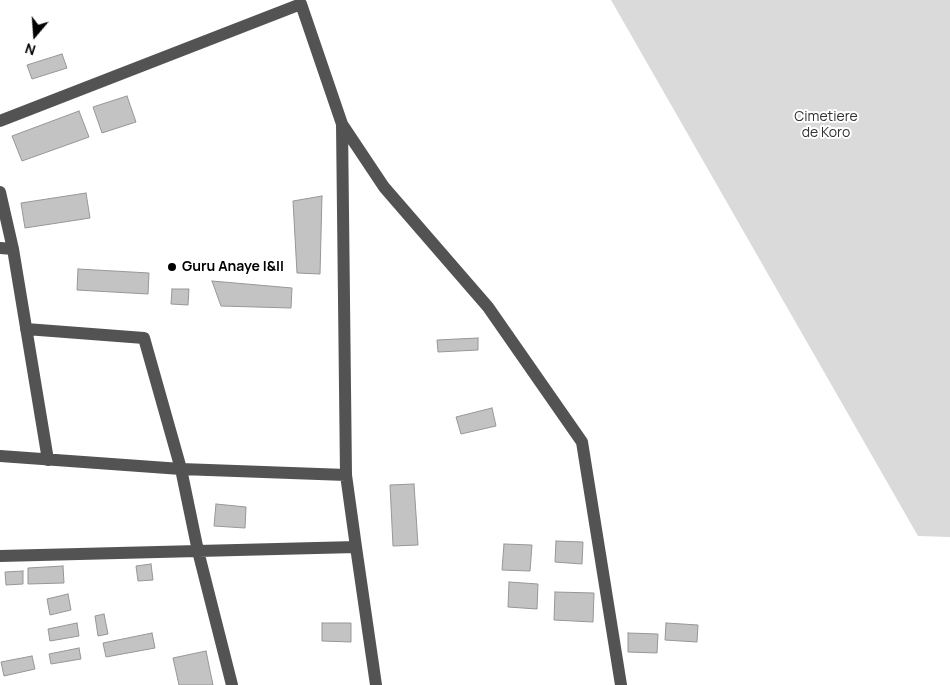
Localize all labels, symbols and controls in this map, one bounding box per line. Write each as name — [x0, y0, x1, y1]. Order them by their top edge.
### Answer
north arrow — [10, 10, 60, 60]
text: N — [22, 39, 38, 60]
park label: Cimetiere de Koro — [794, 109, 858, 142]
place label: Guru Anaye I&II — [182, 259, 284, 275]
marker: Guru Anaye I&II — [166, 261, 178, 273]

